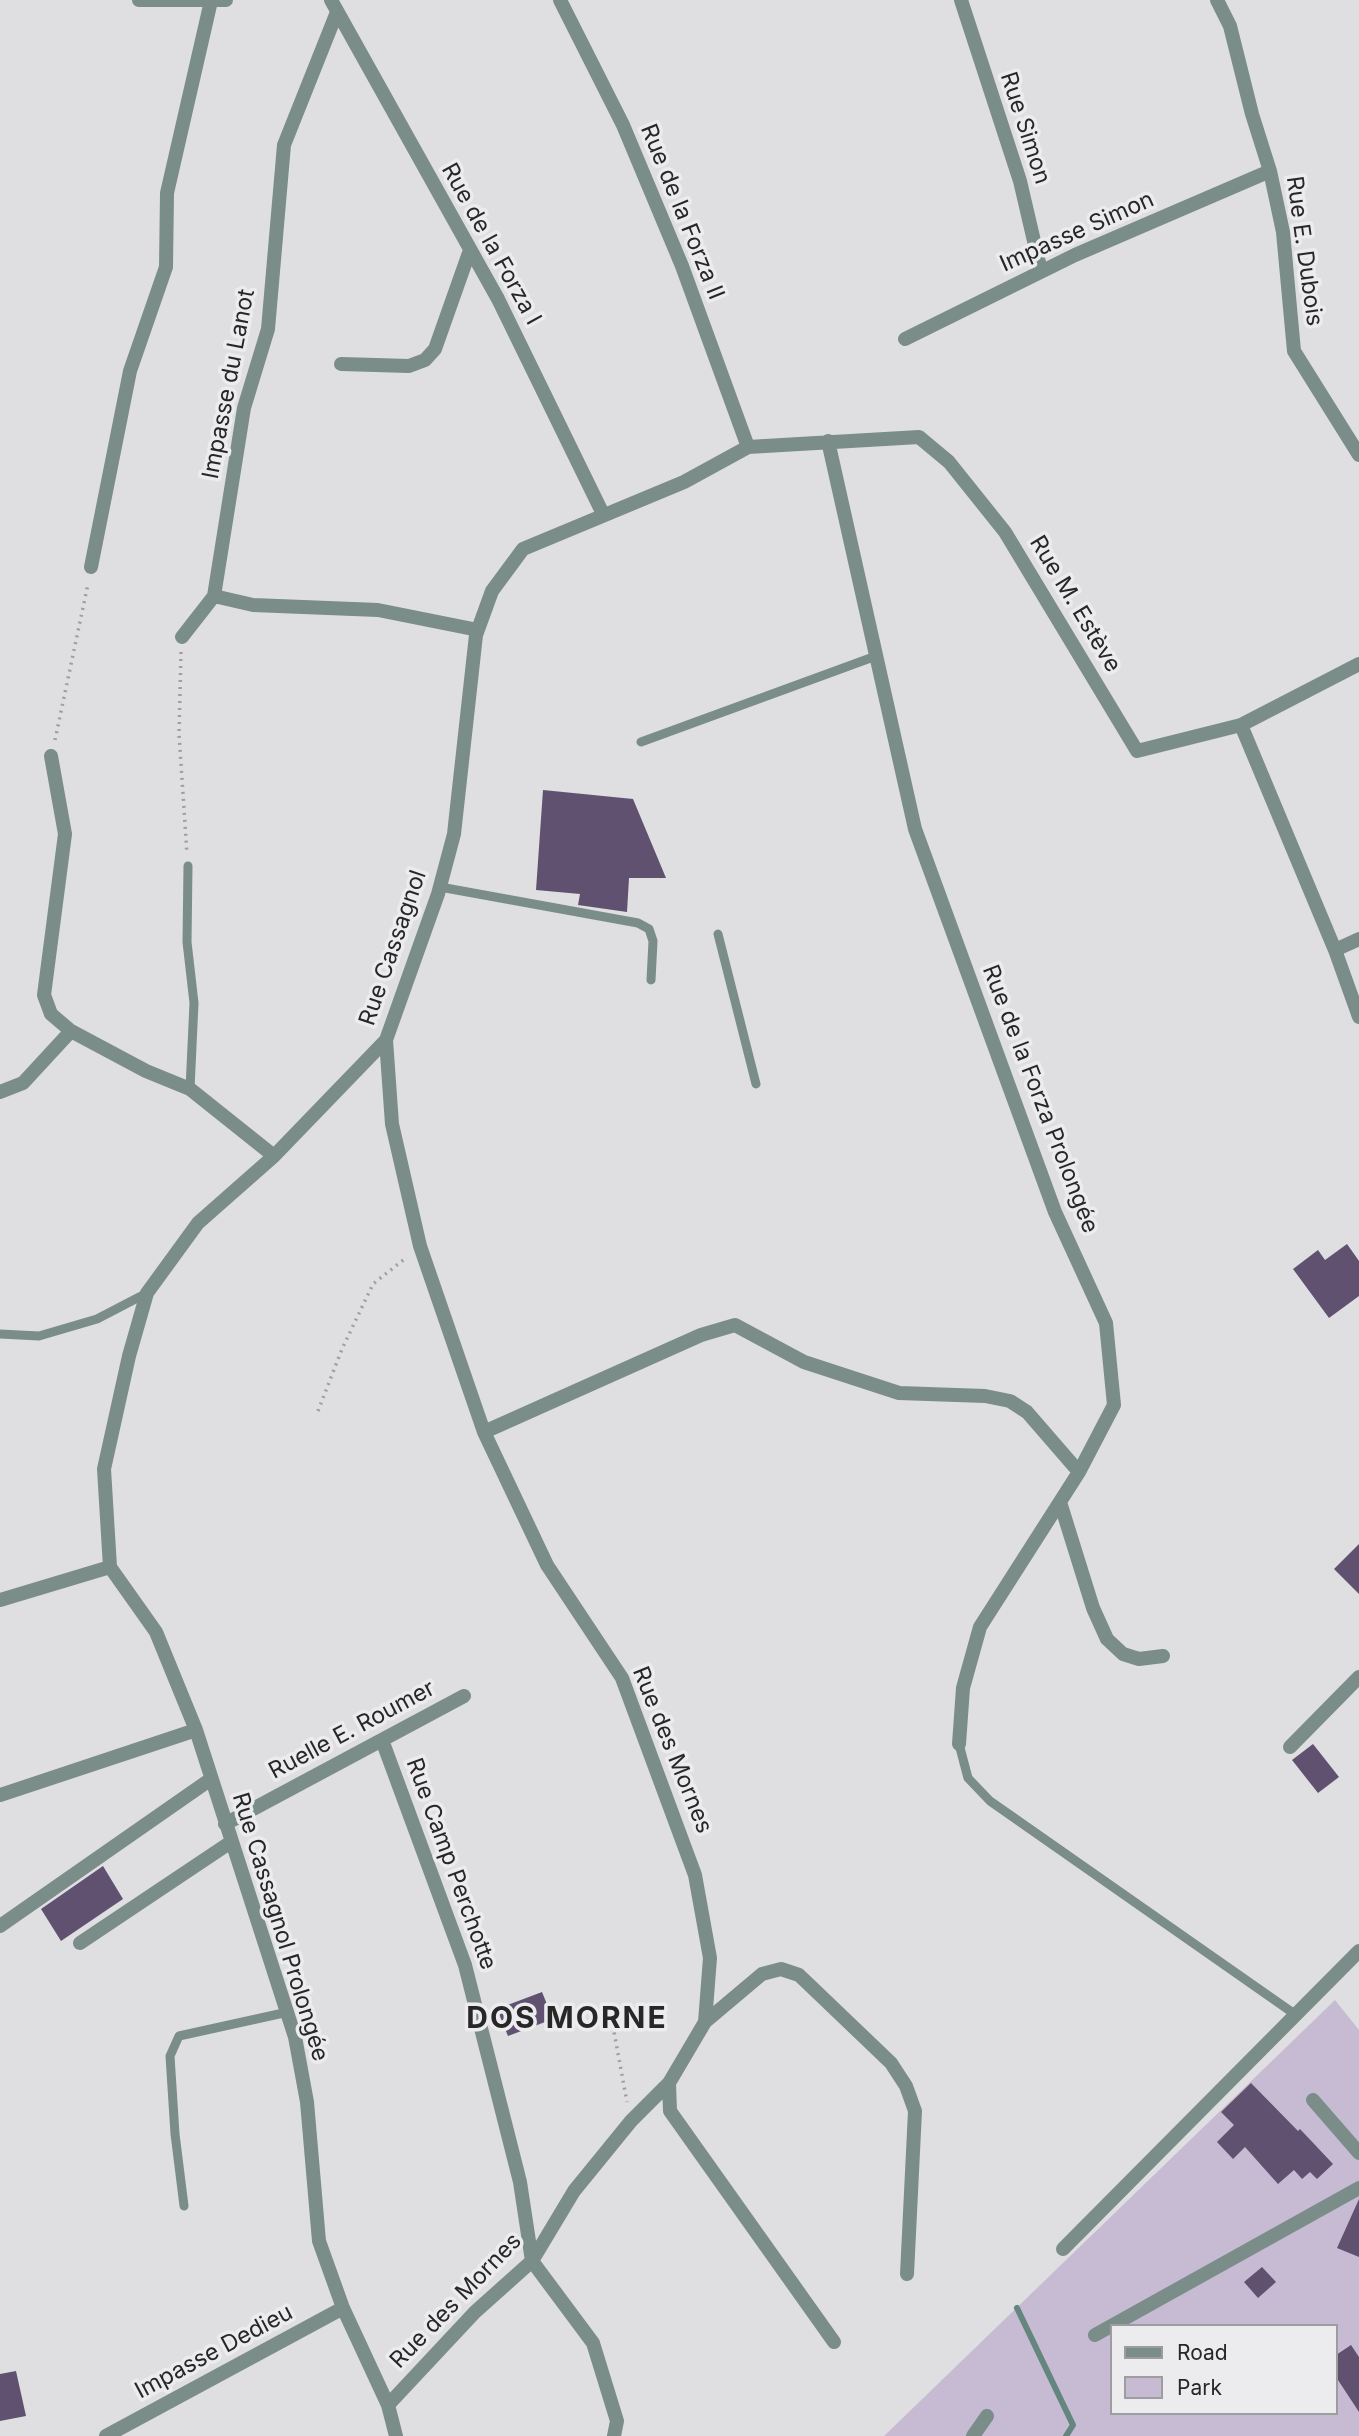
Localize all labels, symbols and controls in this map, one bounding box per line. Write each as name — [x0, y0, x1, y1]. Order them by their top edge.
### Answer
street label: Rue Simon — [994, 69, 1056, 187]
street label: Rue de la Forza II — [634, 120, 730, 304]
street label: Rue de la Forza I — [435, 158, 547, 330]
street label: Rue E. Dubois — [1280, 174, 1328, 328]
street label: Impasse Simon — [996, 186, 1158, 278]
street label: Impasse du Lanot — [197, 287, 261, 481]
street label: Rue M. Estève — [1023, 531, 1127, 677]
street label: Rue Cassagnol — [354, 867, 432, 1029]
street label: Rue de la Forza Prolongée — [976, 961, 1104, 1237]
street label: Rue des Mornes — [626, 1663, 718, 1837]
street label: Ruelle E. Roumer — [264, 1675, 440, 1785]
street label: Rue Camp Perchotte — [400, 1754, 502, 1974]
street label: Rue Cassagnol Prolongée — [226, 1789, 334, 2065]
district label: DOS MORNE — [467, 2001, 667, 2037]
street label: Rue des Mornes — [385, 2228, 527, 2374]
street label: Impasse Dedieu — [131, 2299, 297, 2405]
legend — [1110, 2324, 1338, 2415]
text: Road — [1177, 2340, 1228, 2365]
text: Park — [1177, 2375, 1222, 2400]

